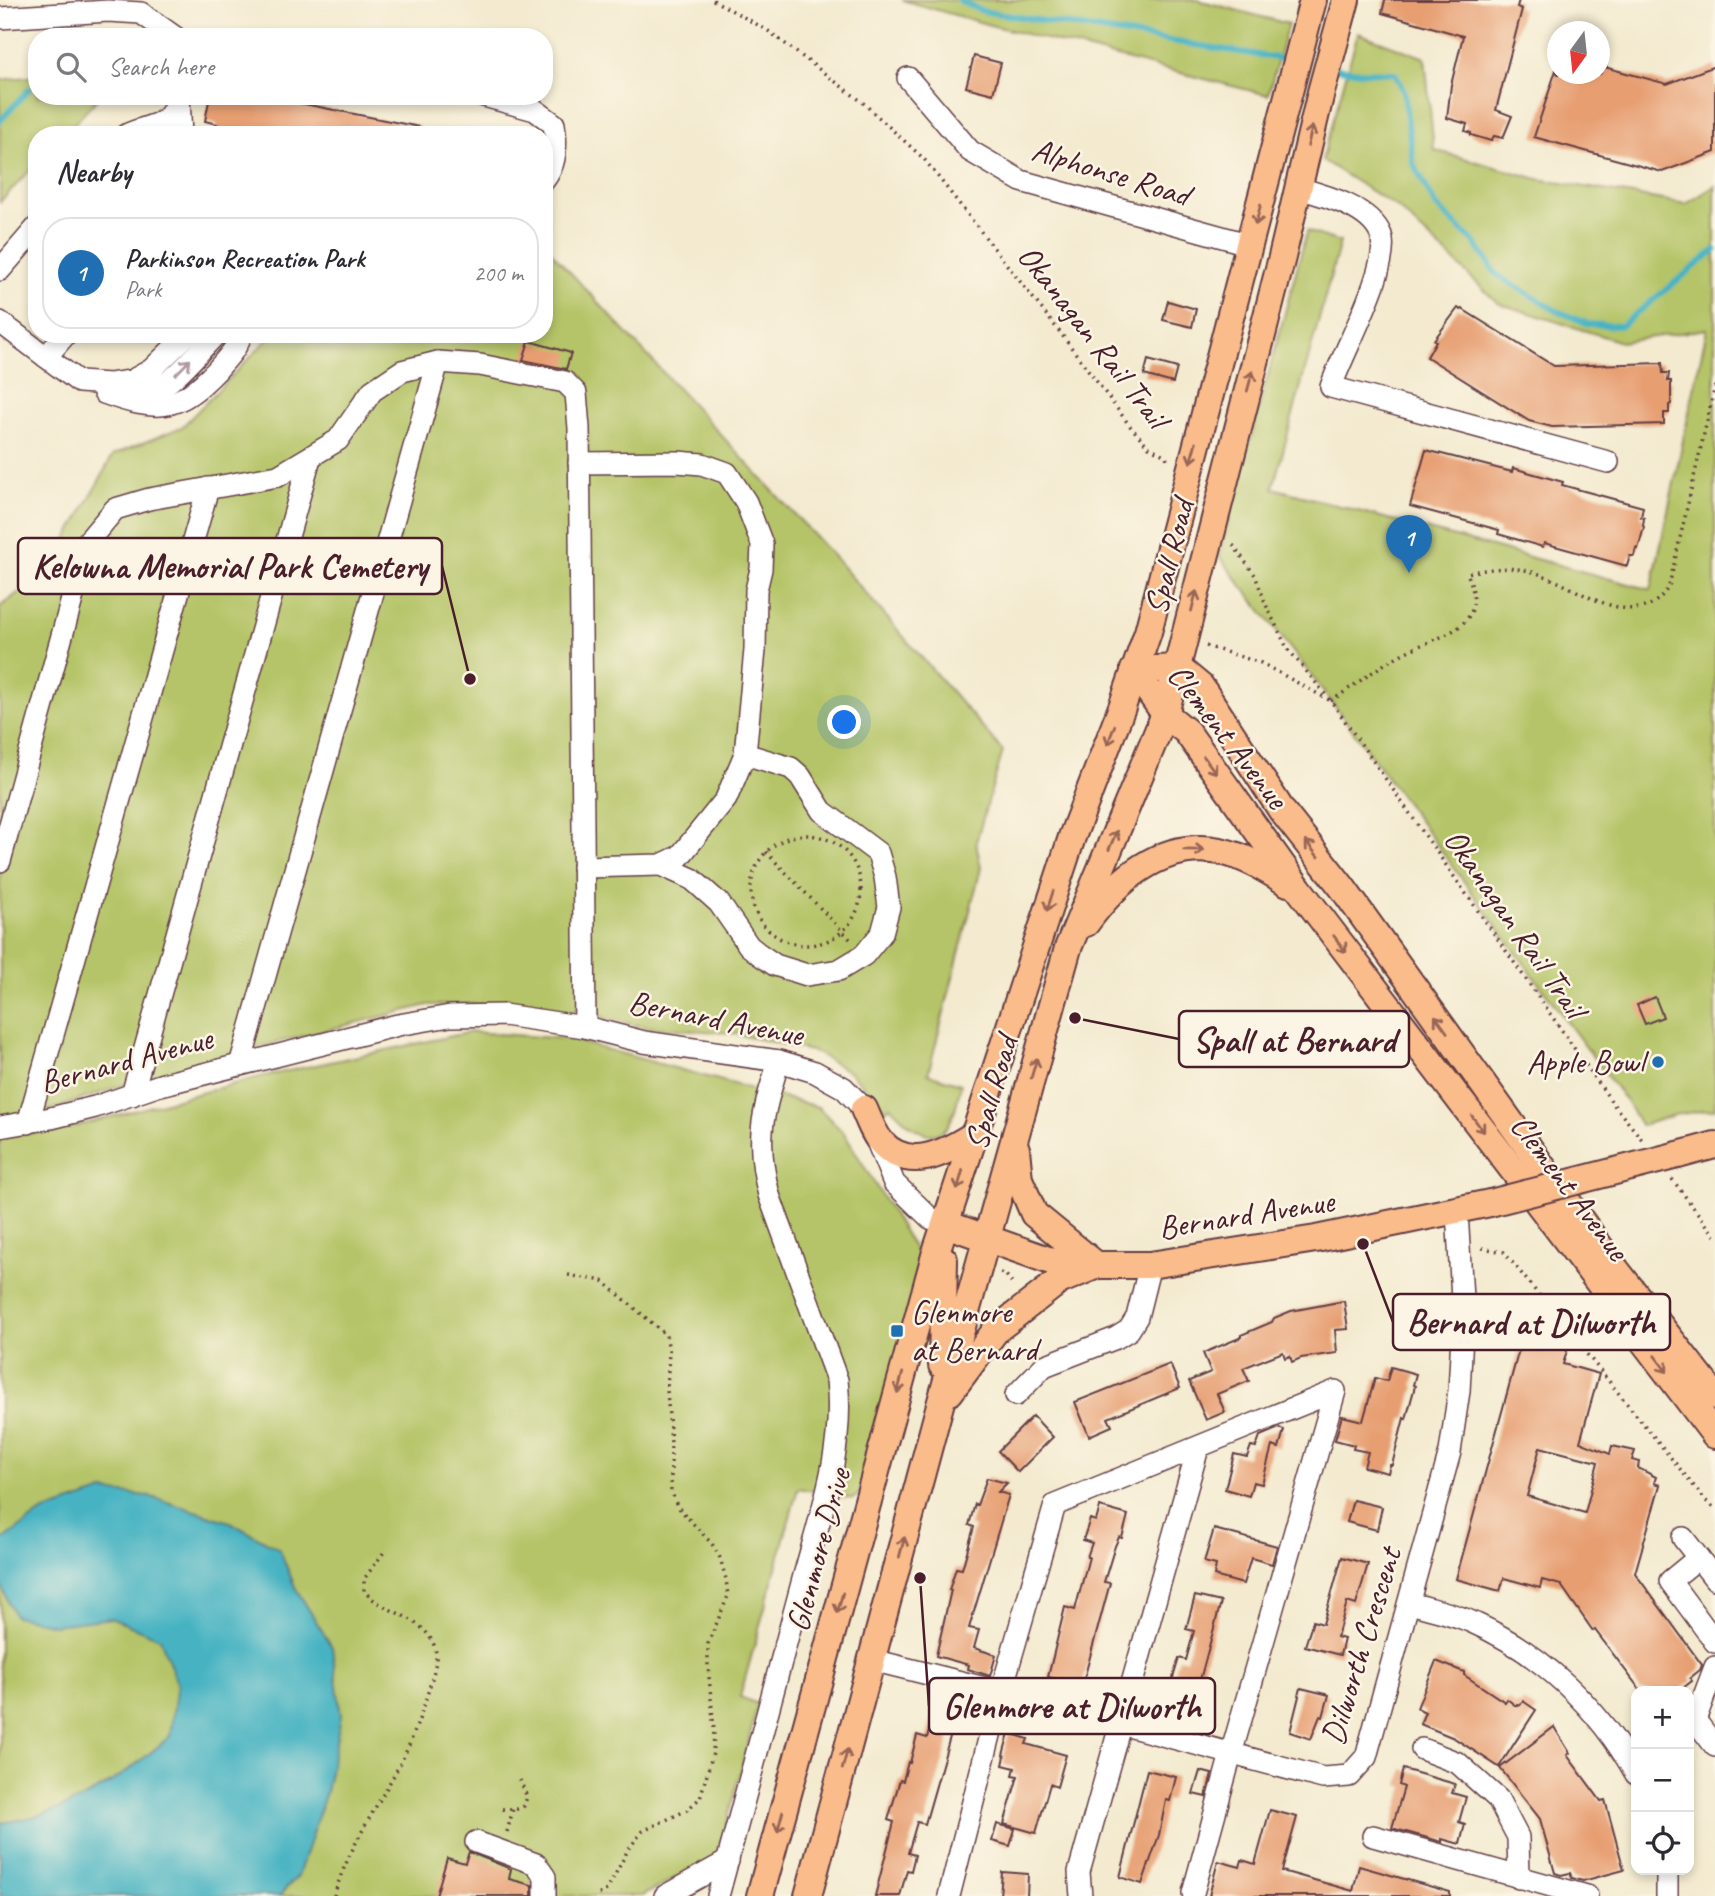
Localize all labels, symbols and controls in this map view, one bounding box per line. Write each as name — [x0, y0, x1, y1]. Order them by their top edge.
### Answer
north arrow — [1547, 21, 1610, 84]
search box — [28, 28, 553, 105]
icon: search — [52, 48, 90, 86]
text: Search here — [108, 50, 214, 83]
one-way arrow — [1304, 125, 1318, 148]
street label: Alphonse Road — [1027, 128, 1200, 217]
text: Nearby — [56, 153, 132, 191]
one-way arrow — [1251, 203, 1264, 226]
street label: Okanagan Rail Trail — [1008, 236, 1181, 440]
text: Parkinson Recreation Park — [125, 242, 364, 275]
text: 1 — [76, 259, 86, 288]
text: 200 m — [474, 259, 523, 288]
text: Park — [125, 275, 161, 304]
one-way arrow — [174, 358, 191, 375]
one-way arrow — [1244, 370, 1257, 392]
one-way arrow — [1186, 442, 1199, 464]
street label: Spall Road — [1135, 490, 1205, 619]
pin: 1 — [1386, 515, 1432, 573]
callout: Kelowna Memorial Park Cemetery — [18, 538, 442, 594]
text: Kelowna Memorial Park Cemetery — [32, 544, 432, 589]
one-way arrow — [1188, 591, 1201, 613]
street label: Clement Avenue — [1158, 655, 1299, 819]
your location — [827, 705, 861, 739]
one-way arrow — [1104, 723, 1117, 745]
one-way arrow — [1203, 755, 1217, 774]
street label: Okanagan Rail Trail — [1434, 821, 1599, 1030]
one-way arrow — [1107, 829, 1120, 851]
one-way arrow — [1305, 840, 1320, 859]
one-way arrow — [1182, 844, 1205, 857]
one-way arrow — [1043, 890, 1055, 912]
one-way arrow — [1333, 934, 1348, 952]
street label: Bernard Avenue — [625, 981, 809, 1056]
callout: Spall at Bernard — [1179, 1011, 1409, 1067]
one-way arrow — [1434, 1015, 1448, 1034]
street label: Bernard Avenue — [35, 1016, 219, 1103]
text: Spall at Bernard — [1193, 1018, 1401, 1063]
street label: Spall Road — [955, 1026, 1029, 1155]
place label: Apple Bowl — [1527, 1041, 1649, 1083]
marker: Apple Bowl — [1650, 1054, 1666, 1070]
one-way arrow — [1028, 1058, 1041, 1080]
street label: Clement Avenue — [1501, 1105, 1640, 1270]
one-way arrow — [1471, 1115, 1486, 1133]
one-way arrow — [952, 1169, 965, 1191]
street label: Bernard Avenue — [1155, 1179, 1339, 1249]
place label: Glenmore at Bernard — [911, 1291, 1042, 1371]
callout: Bernard at Dilworth — [1393, 1294, 1670, 1350]
text: Bernard at Dilworth — [1407, 1300, 1657, 1345]
marker: Glenmore at Bernard — [889, 1323, 905, 1339]
one-way arrow — [1654, 1354, 1668, 1373]
one-way arrow — [893, 1372, 906, 1394]
street label: Glenmore Drive — [776, 1462, 860, 1636]
one-way arrow — [896, 1536, 909, 1559]
street label: Dilworth Crescent — [1311, 1540, 1412, 1749]
one-way arrow — [833, 1592, 846, 1614]
callout: Glenmore at Dilworth — [929, 1678, 1215, 1734]
text: Glenmore at Dilworth — [943, 1684, 1202, 1729]
map controls — [1631, 1686, 1694, 1875]
button: + — [1631, 1686, 1694, 1749]
one-way arrow — [839, 1748, 852, 1771]
button: − — [1631, 1749, 1694, 1812]
one-way arrow — [773, 1810, 786, 1833]
button: locate — [1631, 1812, 1694, 1875]

